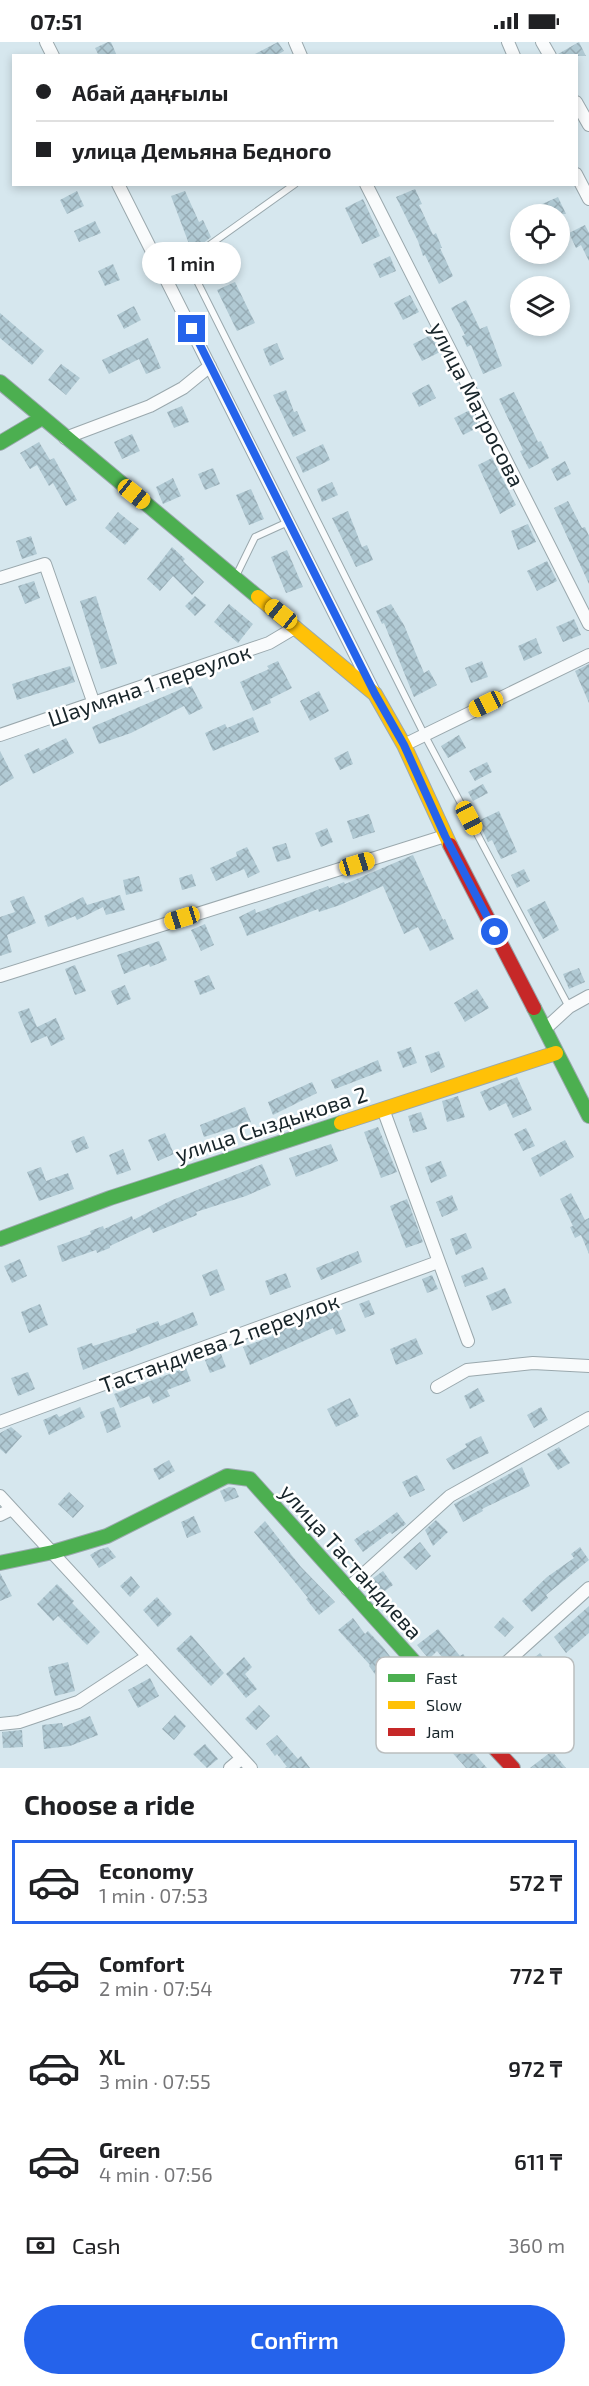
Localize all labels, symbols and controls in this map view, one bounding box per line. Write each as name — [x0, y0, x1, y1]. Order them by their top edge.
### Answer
text: 07:51 — [30, 8, 83, 34]
text: Абай даңғылы — [72, 79, 229, 105]
text: улица Демьяна Бедного — [72, 137, 332, 163]
map controls — [510, 204, 570, 336]
button: locate — [510, 204, 570, 264]
callout: 1 min — [142, 242, 242, 284]
text: 1 min — [168, 251, 215, 275]
button: layers — [510, 276, 570, 336]
route end — [178, 315, 205, 342]
street label: улица Матросова — [424, 317, 531, 491]
car — [114, 476, 154, 512]
car — [261, 596, 301, 632]
street label: Шаумяна 1 переулок — [44, 637, 254, 732]
car — [466, 688, 506, 720]
car — [453, 798, 485, 838]
car — [337, 850, 377, 878]
car — [162, 904, 202, 932]
route start — [481, 918, 508, 945]
street label: улица Сыздыкова 2 — [172, 1080, 371, 1167]
street label: Тастандиева 2 переулок — [96, 1287, 343, 1398]
street label: улица Тастандиева — [275, 1478, 429, 1645]
legend — [376, 1657, 574, 1753]
text: Fast — [426, 1668, 457, 1687]
text: Slow — [426, 1695, 462, 1714]
text: Jam — [426, 1722, 454, 1741]
text: Choose a ride — [24, 1788, 195, 1820]
icon: car — [27, 1855, 81, 1909]
text: Economy — [99, 1857, 194, 1883]
text: 572 ₸ — [509, 1869, 562, 1895]
text: 1 min · 07:53 — [99, 1883, 208, 1907]
icon: car — [27, 1948, 81, 2002]
text: Comfort — [99, 1950, 184, 1976]
text: 772 ₸ — [510, 1962, 562, 1988]
text: 2 min · 07:54 — [99, 1976, 212, 2000]
icon: car — [27, 2041, 81, 2095]
text: XL — [99, 2043, 125, 2069]
text: 972 ₸ — [508, 2055, 562, 2081]
text: 3 min · 07:55 — [99, 2069, 211, 2093]
icon: car — [27, 2134, 81, 2188]
text: Green — [99, 2136, 161, 2162]
text: 611 ₸ — [514, 2148, 562, 2174]
text: 4 min · 07:56 — [99, 2162, 213, 2186]
icon: cash — [24, 2229, 57, 2262]
text: Cash — [72, 2232, 121, 2258]
text: 360 m — [508, 2233, 565, 2257]
button: Confirm — [24, 2305, 565, 2374]

